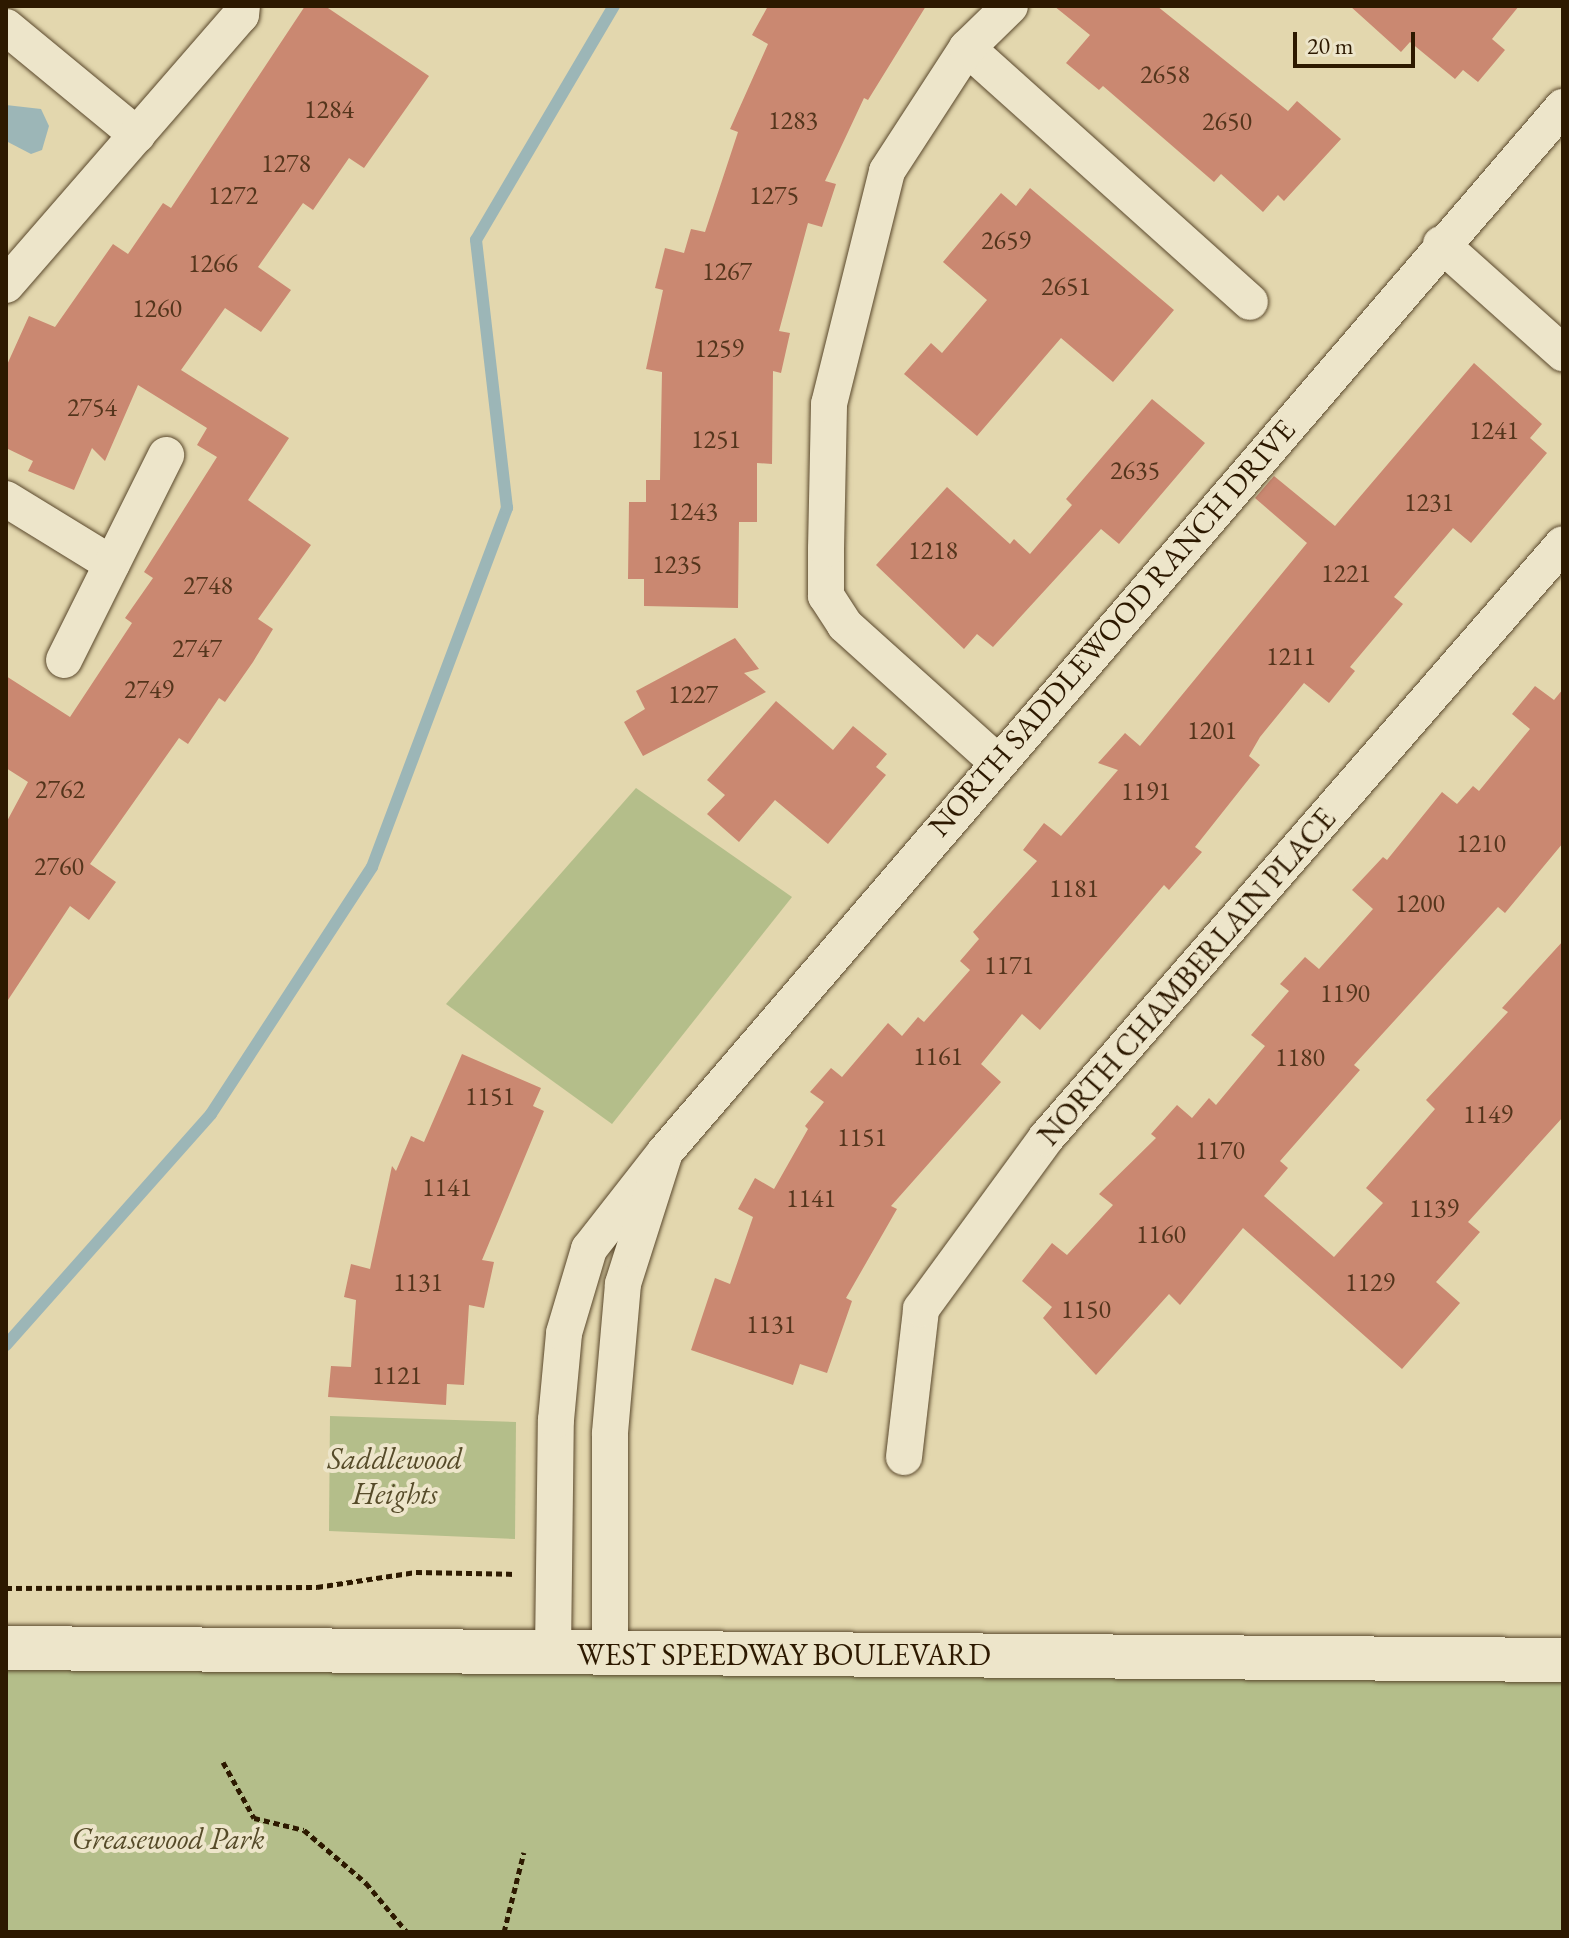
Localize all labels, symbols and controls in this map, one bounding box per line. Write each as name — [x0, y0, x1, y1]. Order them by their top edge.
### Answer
scale bar — [1297, 16, 1419, 66]
text: 20 m — [1307, 30, 1354, 61]
house number: 2658 — [1140, 59, 1190, 91]
house number: 1284 — [304, 94, 354, 126]
house number: 1283 — [768, 105, 818, 137]
house number: 2650 — [1202, 106, 1252, 138]
house number: 1278 — [261, 148, 311, 180]
house number: 1272 — [208, 180, 258, 212]
house number: 1275 — [749, 180, 799, 212]
house number: 2659 — [981, 225, 1031, 257]
house number: 1266 — [188, 248, 238, 280]
house number: 1267 — [702, 256, 752, 288]
house number: 2651 — [1041, 271, 1091, 303]
house number: 1260 — [132, 293, 182, 325]
house number: 1259 — [694, 333, 744, 365]
house number: 2754 — [67, 392, 117, 424]
street label: NORTH SADDLEWOOD RANCH DRIVE — [921, 412, 1303, 844]
house number: 1241 — [1469, 415, 1519, 447]
house number: 1251 — [691, 424, 741, 456]
house number: 2635 — [1110, 455, 1160, 487]
house number: 1231 — [1404, 487, 1454, 519]
house number: 1243 — [668, 496, 718, 528]
house number: 1218 — [908, 535, 958, 567]
house number: 1235 — [652, 549, 702, 581]
house number: 1221 — [1321, 558, 1371, 590]
house number: 2748 — [183, 570, 233, 602]
house number: 2747 — [172, 633, 222, 665]
house number: 1211 — [1266, 641, 1316, 673]
house number: 2749 — [124, 674, 174, 706]
house number: 1227 — [668, 679, 718, 711]
house number: 1201 — [1187, 715, 1237, 747]
house number: 2762 — [35, 774, 85, 806]
house number: 1191 — [1121, 776, 1171, 808]
street label: NORTH CHAMBERLAIN PLACE — [1031, 801, 1343, 1153]
house number: 1210 — [1456, 828, 1506, 860]
house number: 2760 — [34, 851, 84, 883]
house number: 1181 — [1049, 873, 1099, 905]
house number: 1200 — [1395, 888, 1445, 920]
house number: 1171 — [984, 950, 1034, 982]
house number: 1190 — [1320, 978, 1370, 1010]
house number: 1161 — [913, 1041, 963, 1073]
house number: 1180 — [1275, 1042, 1325, 1074]
house number: 1151 — [465, 1081, 515, 1113]
house number: 1149 — [1463, 1099, 1513, 1131]
house number: 1151 — [837, 1122, 887, 1154]
house number: 1170 — [1195, 1135, 1245, 1167]
house number: 1141 — [422, 1172, 472, 1204]
house number: 1141 — [786, 1183, 836, 1215]
house number: 1139 — [1409, 1193, 1459, 1225]
house number: 1160 — [1136, 1219, 1186, 1251]
house number: 1131 — [393, 1267, 443, 1299]
house number: 1129 — [1345, 1267, 1395, 1299]
house number: 1150 — [1061, 1294, 1111, 1326]
house number: 1131 — [746, 1309, 796, 1341]
house number: 1121 — [372, 1360, 422, 1392]
park label: Saddlewood Heights — [327, 1441, 463, 1512]
street label: WEST SPEEDWAY BOULEVARD — [577, 1637, 991, 1673]
park label: Greasewood Park — [71, 1821, 265, 1857]

